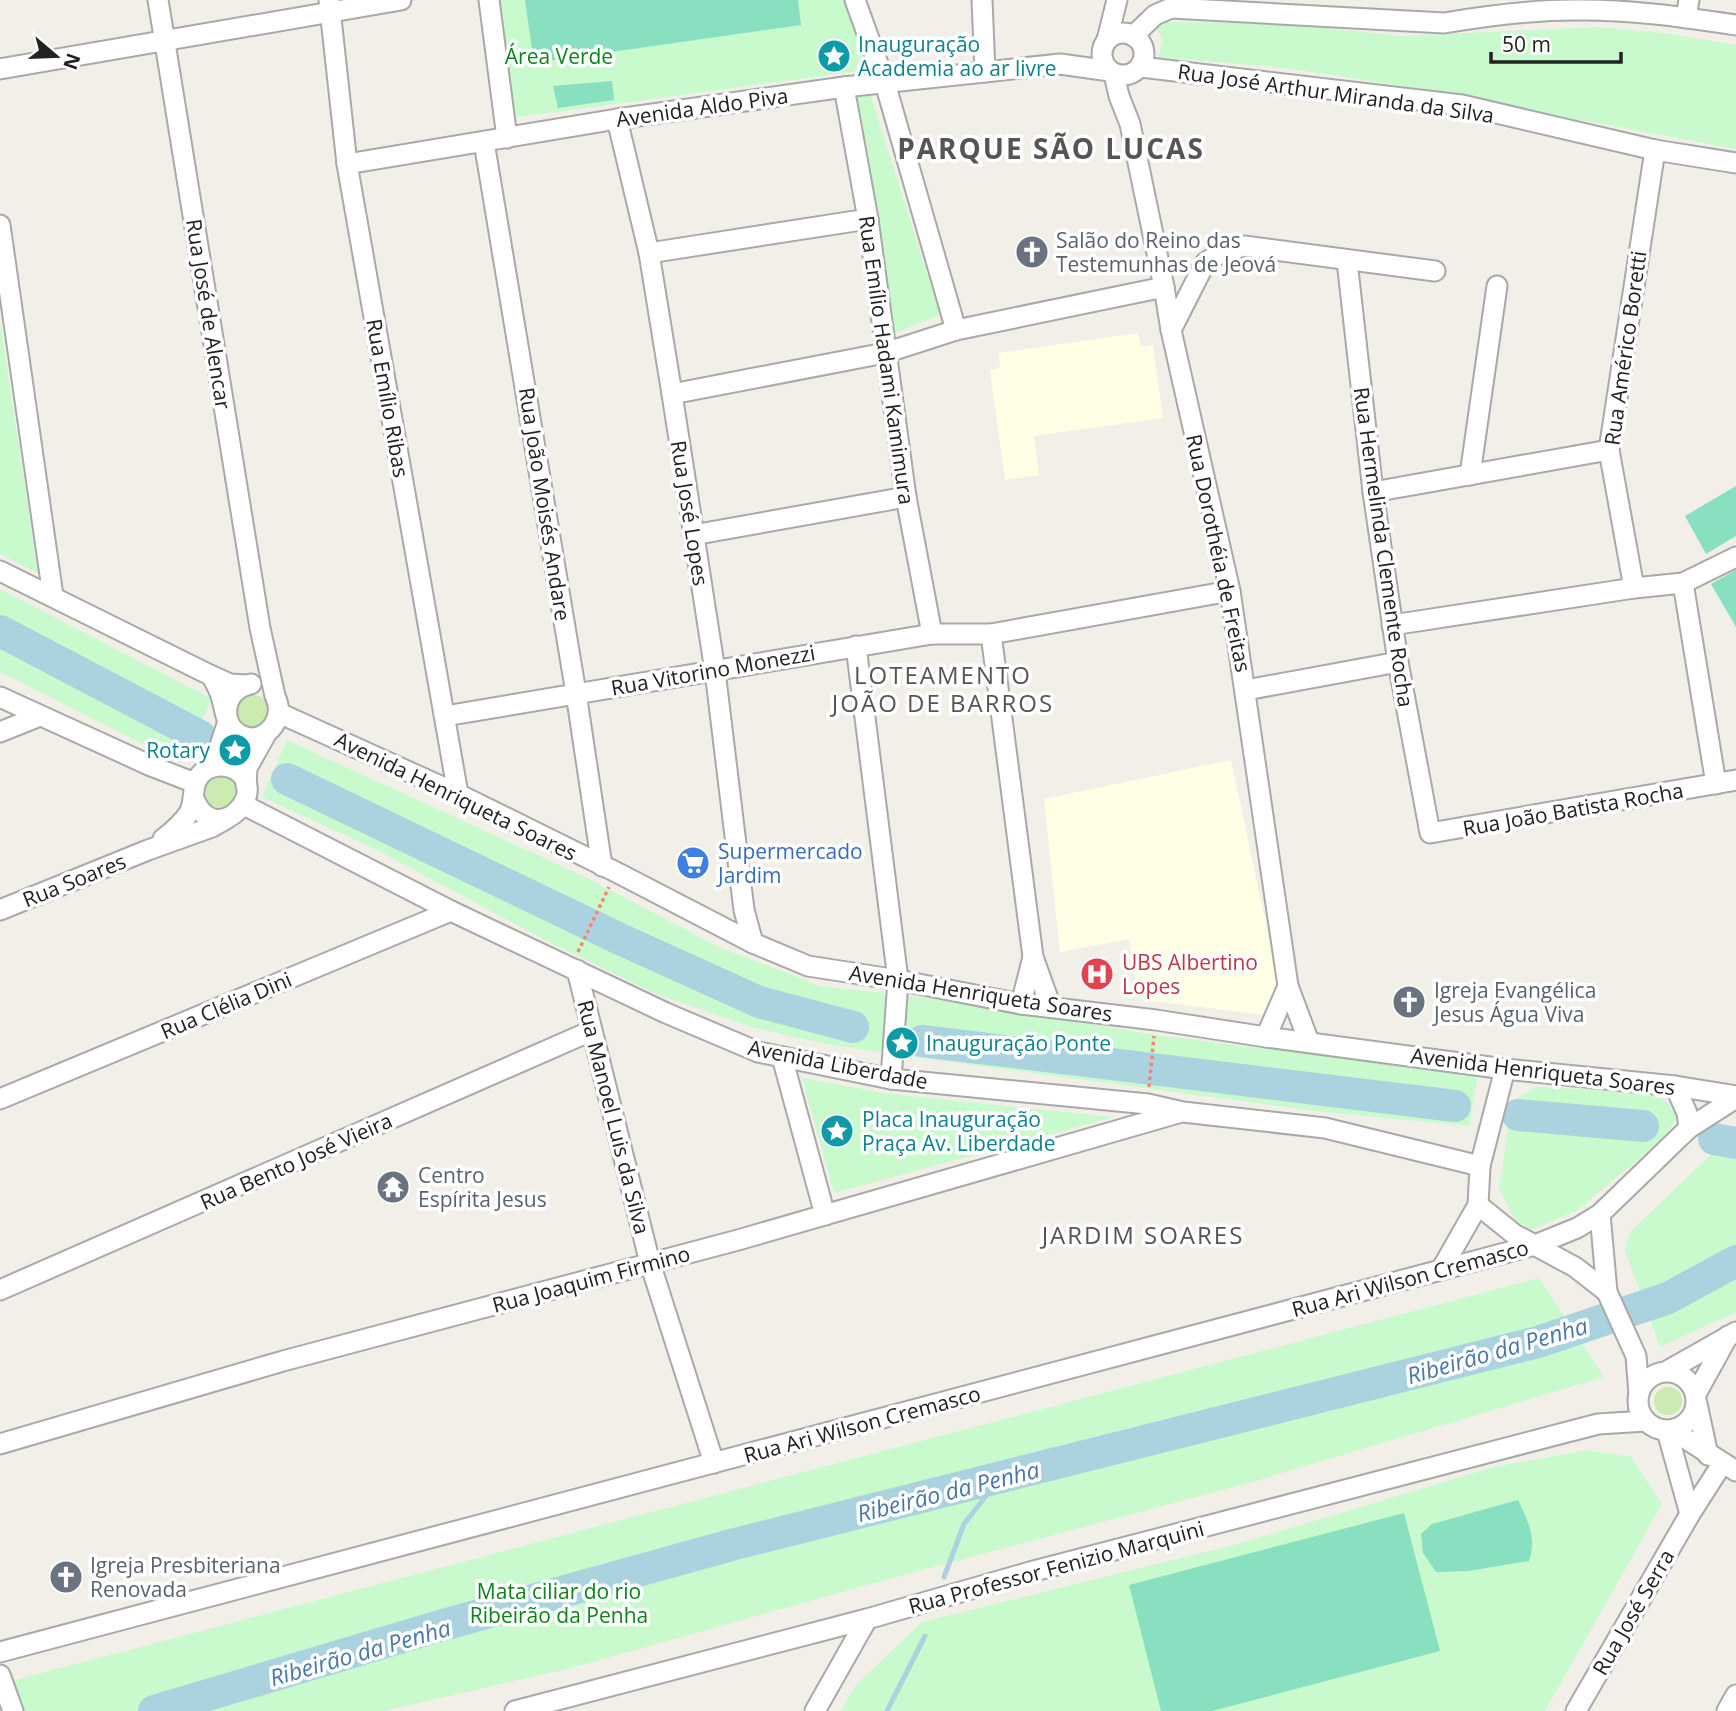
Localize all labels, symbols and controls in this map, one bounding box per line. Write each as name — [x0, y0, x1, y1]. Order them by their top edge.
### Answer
north arrow — [21, 21, 91, 91]
scale bar — [1491, 21, 1620, 65]
place label: Inauguração Academia ao ar livre — [858, 30, 1056, 82]
text: 50 m — [1502, 30, 1551, 58]
place icon: Inauguração Academia ao ar livre — [815, 37, 853, 75]
park label: Área Verde — [505, 42, 613, 70]
text: N — [57, 50, 87, 73]
street label: Rua José Arthur Miranda da Silva — [1176, 57, 1496, 129]
street label: Avenida Aldo Piva — [614, 81, 790, 133]
district label: PARQUE SÃO LUCAS — [897, 129, 1205, 167]
street label: Rua Emílio Hadami Kamimura — [853, 214, 921, 506]
street label: Rua José de Alencar — [180, 217, 238, 411]
place label: Salão do Reino das Testemunhas de Jeová — [1056, 226, 1276, 278]
church icon: Salão do Reino das Testemunhas de Jeová — [1013, 233, 1051, 271]
street label: Rua Américo Boretti — [1597, 249, 1653, 447]
street label: Rua Emílio Ribas — [360, 316, 416, 480]
street label: Rua João Moisés Andare — [513, 385, 577, 623]
street label: Rua Hermelinda Clemente Rocha — [1348, 385, 1420, 709]
street label: Rua Dorothéia de Freitas — [1180, 432, 1258, 674]
street label: Rua José Lopes — [665, 438, 715, 588]
street label: Rua Vitorino Monezzi — [609, 638, 817, 702]
district label: LOTEAMENTO JOÃO DE BARROS — [830, 658, 1054, 719]
street label: Avenida Henriqueta Soares — [330, 725, 582, 867]
place icon: Rotary — [216, 731, 254, 769]
place label: Rotary — [146, 736, 210, 764]
street label: Rua João Batista Rocha — [1460, 776, 1686, 842]
place label: Supermercado Jardim — [716, 837, 863, 889]
supermarket icon: Supermercado Jardim — [674, 844, 712, 882]
street label: Rua Soares — [18, 847, 130, 913]
place label: UBS Albertino Lopes — [1122, 948, 1258, 1000]
hospital icon: UBS Albertino Lopes — [1078, 955, 1116, 993]
street label: Avenida Henriqueta Soares — [847, 958, 1115, 1028]
street label: Rua Clélia Dini — [156, 965, 296, 1045]
place label: Igreja Evangélica Jesus Água Viva — [1432, 976, 1596, 1028]
church icon: Igreja Evangélica Jesus Água Viva — [1390, 983, 1428, 1021]
street label: Rua Manoel Luis da Silva — [571, 997, 657, 1237]
place icon: Inauguração Ponte — [883, 1024, 921, 1062]
place label: Inauguração Ponte — [926, 1029, 1111, 1057]
street label: Avenida Liberdade — [746, 1033, 930, 1095]
street label: Avenida Henriqueta Soares — [1409, 1041, 1677, 1101]
place label: Placa Inauguração Praça Av. Liberdade — [862, 1105, 1055, 1157]
street label: Rua Bento José Vieira — [196, 1106, 396, 1216]
place icon: Placa Inauguração Praça Av. Liberdade — [818, 1112, 856, 1150]
place label: Centro Espírita Jesus — [418, 1161, 547, 1213]
temple icon: Centro Espírita Jesus — [374, 1168, 412, 1206]
district label: JARDIM SOARES — [1040, 1218, 1244, 1251]
street label: Rua Ari Wilson Cremasco — [1289, 1233, 1531, 1323]
street label: Rua Joaquim Firmino — [489, 1239, 693, 1319]
water label: Ribeirão da Penha — [1403, 1309, 1591, 1391]
street label: Rua Ari Wilson Cremasco — [741, 1379, 983, 1469]
water label: Ribeirão da Penha — [854, 1453, 1042, 1529]
street label: Rua Professor Fenizio Marquini — [905, 1514, 1207, 1620]
street label: Rua José Serra — [1586, 1544, 1680, 1680]
place label: Igreja Presbiteriana Renovada — [90, 1551, 281, 1603]
church icon: Igreja Presbiteriana Renovada — [47, 1558, 85, 1596]
park label: Mata ciliar do rio Ribeirão da Penha — [470, 1577, 648, 1629]
water label: Ribeirão da Penha — [266, 1611, 454, 1693]

